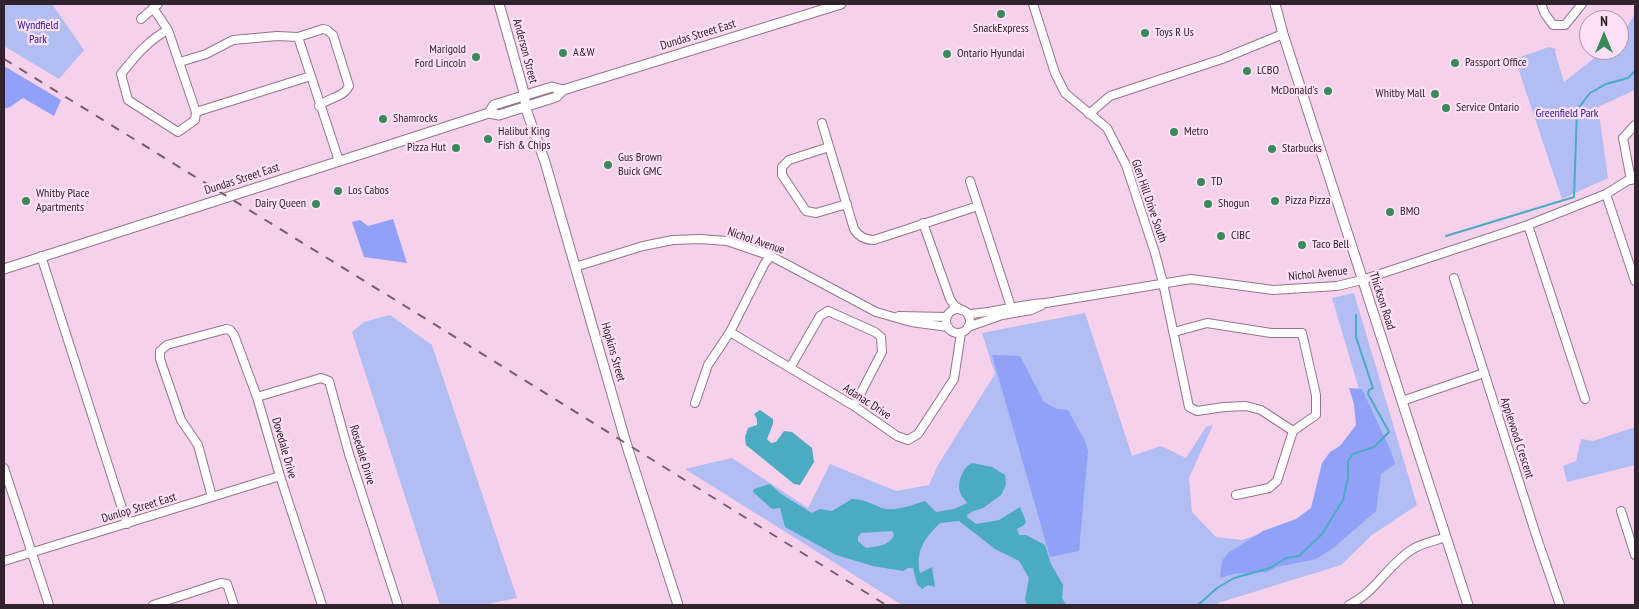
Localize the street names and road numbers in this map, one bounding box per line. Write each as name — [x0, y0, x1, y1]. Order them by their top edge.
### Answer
street label: Anderson Street — [509, 17, 541, 85]
street label: Dundas Street East — [659, 17, 737, 53]
street label: Glen Hill Drive South — [1128, 157, 1170, 245]
street label: Dundas Street East — [203, 160, 281, 198]
street label: Nichol Avenue — [726, 225, 786, 257]
street label: Nichol Avenue — [1288, 264, 1348, 284]
street label: Thickson Road — [1366, 270, 1398, 332]
street label: Hopkins Street — [598, 321, 628, 383]
street label: Adanac Drive — [840, 381, 894, 423]
street label: Applewood Crescent — [1497, 396, 1537, 480]
street label: Dovedale Drive — [268, 416, 300, 480]
street label: Rosedale Drive — [346, 423, 378, 487]
street label: Dunlop Street East — [100, 490, 178, 526]

